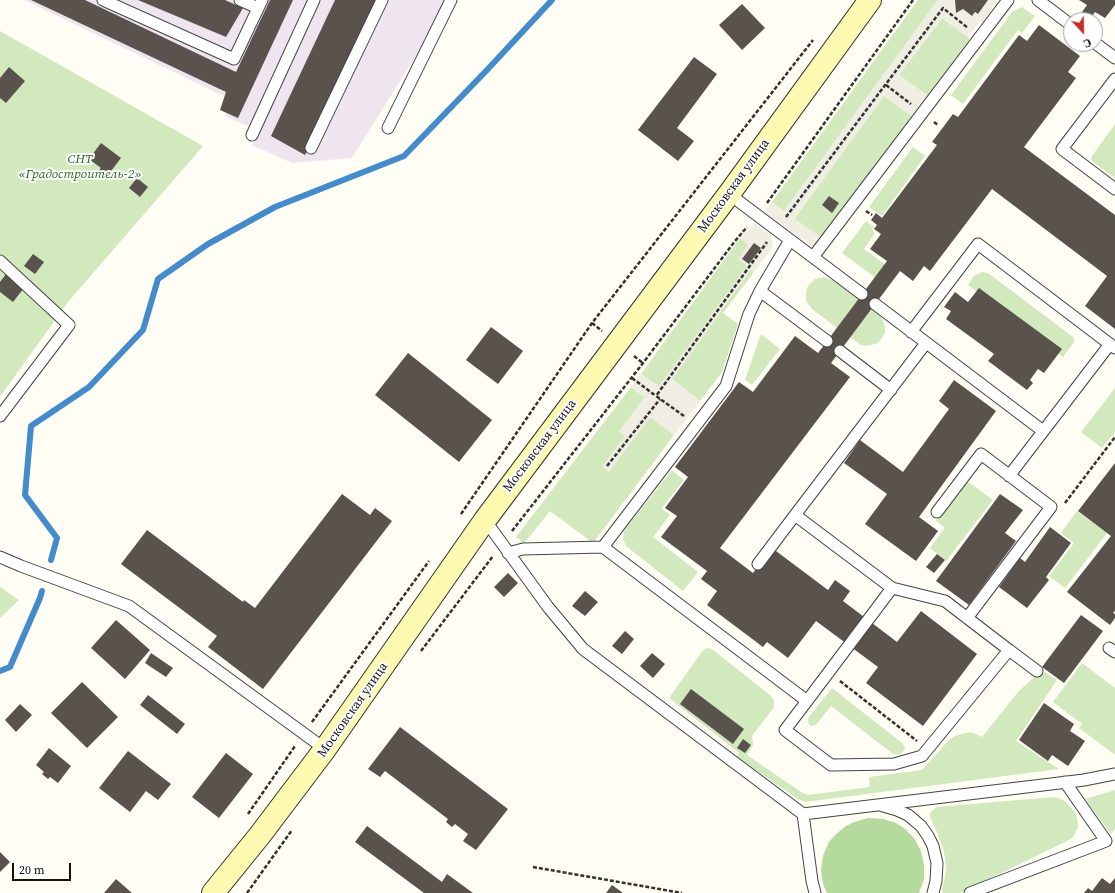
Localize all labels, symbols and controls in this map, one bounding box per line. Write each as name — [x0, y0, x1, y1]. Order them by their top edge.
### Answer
north arrow — [1063, 12, 1103, 52]
text: С — [1081, 34, 1093, 51]
street label: Московская улица — [695, 136, 773, 236]
park label: СНТ «Градостроитель-2» — [18, 152, 142, 183]
street label: Московская улица — [500, 396, 580, 496]
street label: Московская улица — [314, 660, 392, 760]
scale bar — [14, 855, 73, 881]
text: 20 m — [19, 862, 45, 878]

